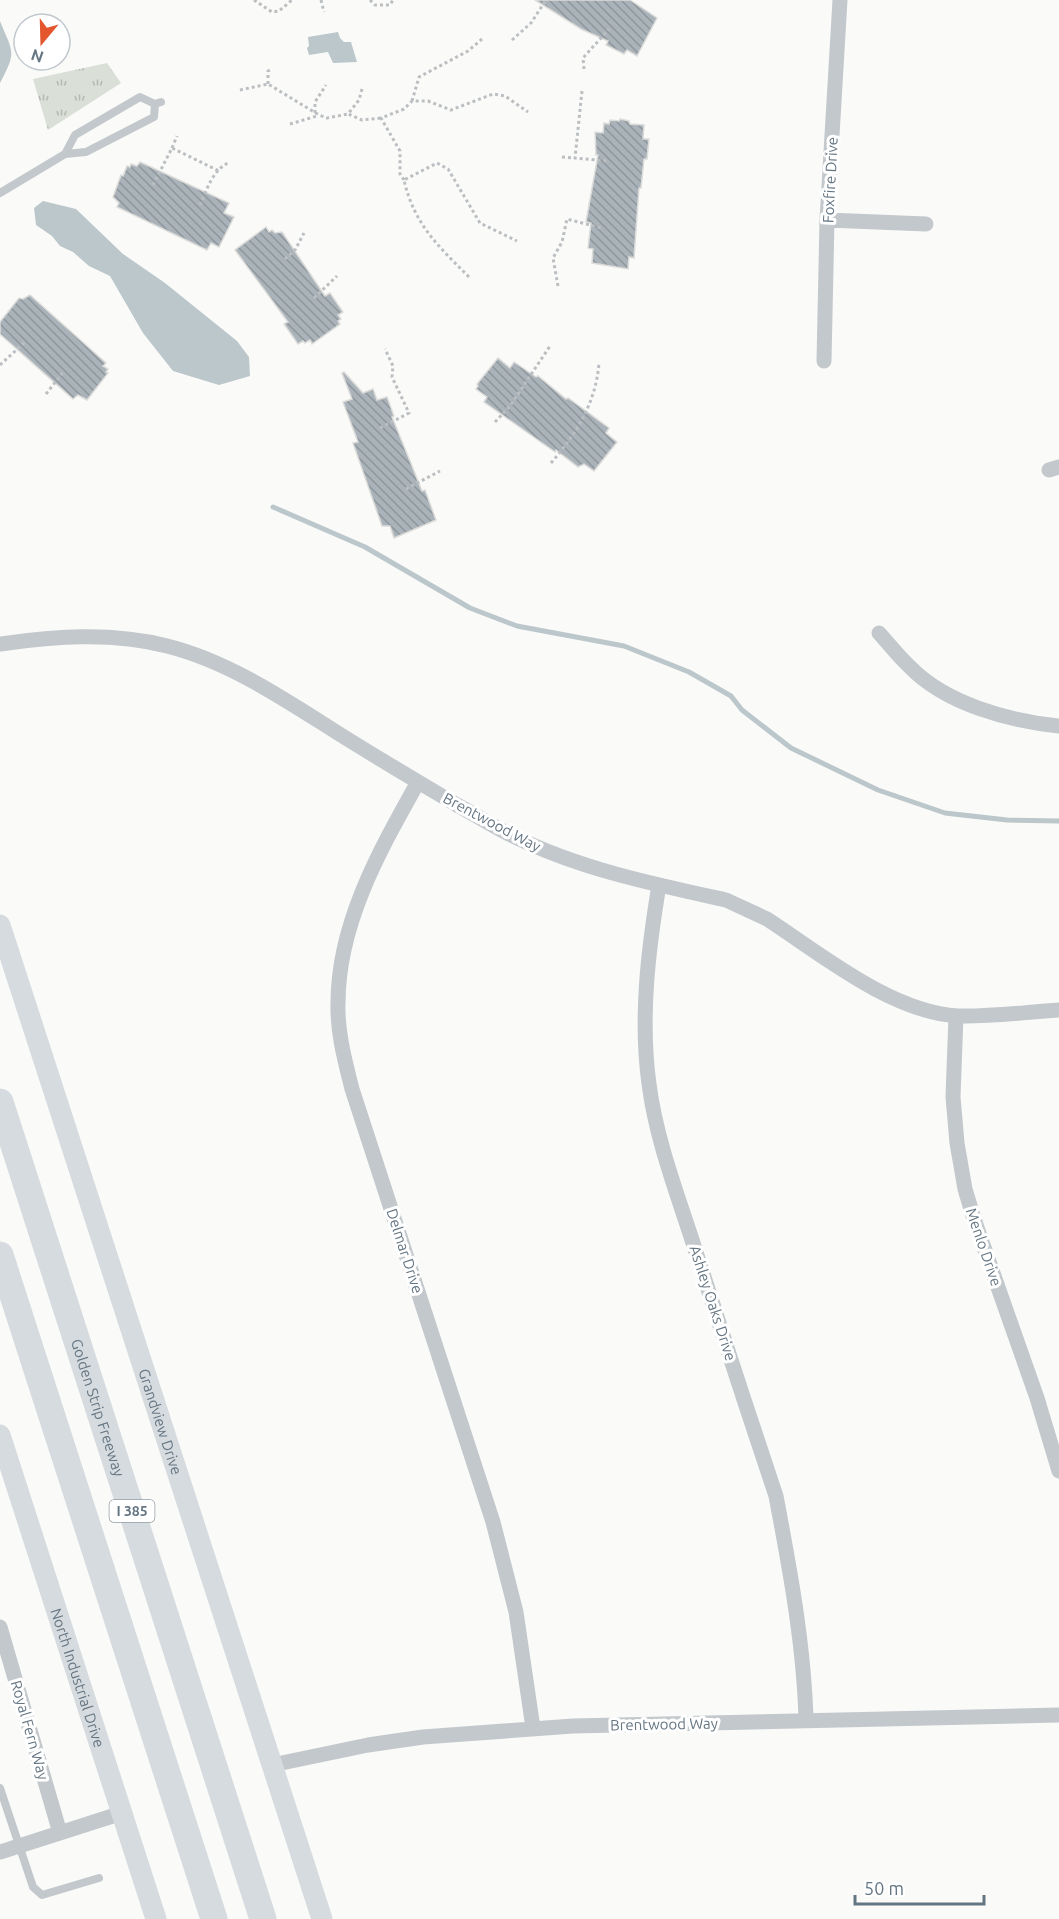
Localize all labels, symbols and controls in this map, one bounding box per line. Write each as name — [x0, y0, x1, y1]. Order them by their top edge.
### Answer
north arrow — [12, 12, 72, 72]
text: N — [29, 46, 46, 67]
street label: Foxfire Drive — [819, 136, 841, 224]
street label: Brentwood Way — [440, 789, 544, 855]
street label: Menlo Drive — [963, 1206, 1005, 1288]
street label: Delmar Drive — [383, 1207, 427, 1295]
street label: Ashley Oaks Drive — [686, 1243, 740, 1363]
street label: Golden Strip Freeway — [68, 1337, 128, 1478]
street label: Grandview Drive — [136, 1366, 186, 1477]
road number: I 385 — [110, 1500, 154, 1522]
street label: North Industrial Drive — [48, 1606, 109, 1749]
street label: Royal Fern Way — [8, 1678, 52, 1782]
street label: Brentwood Way — [610, 1715, 718, 1733]
scale bar — [855, 1868, 984, 1906]
text: 50 m — [864, 1878, 904, 1898]

